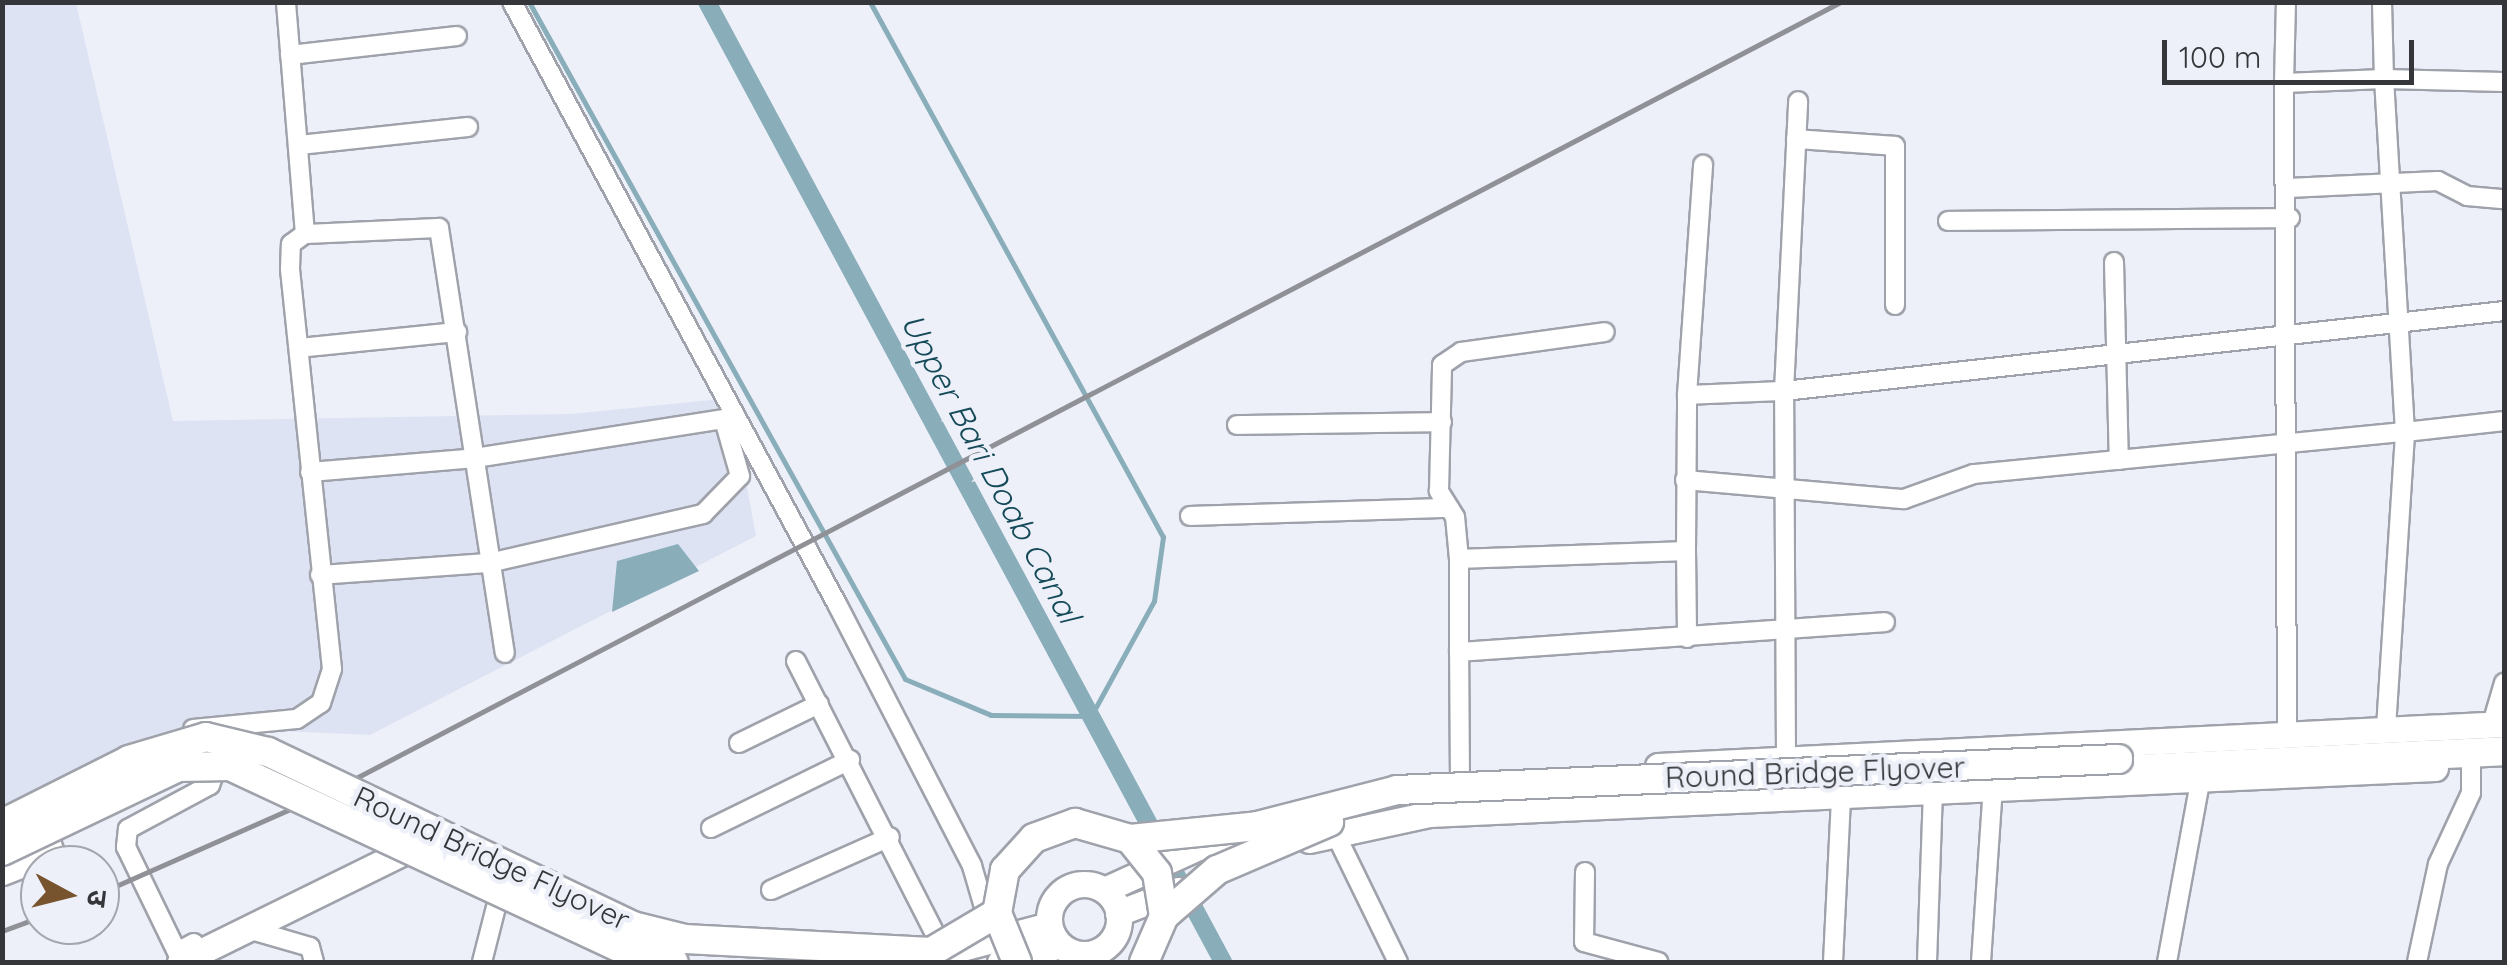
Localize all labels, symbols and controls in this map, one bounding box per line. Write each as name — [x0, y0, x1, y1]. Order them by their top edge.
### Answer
scale bar — [2167, 20, 2420, 82]
text: 100 m — [2179, 38, 2261, 76]
water label: Upper Bari Doab Canal — [893, 307, 1089, 629]
street label: Round Bridge Flyover — [1664, 749, 1966, 795]
street label: Round Bridge Flyover — [348, 778, 636, 938]
north arrow — [20, 845, 120, 945]
text: उ — [80, 888, 117, 909]

